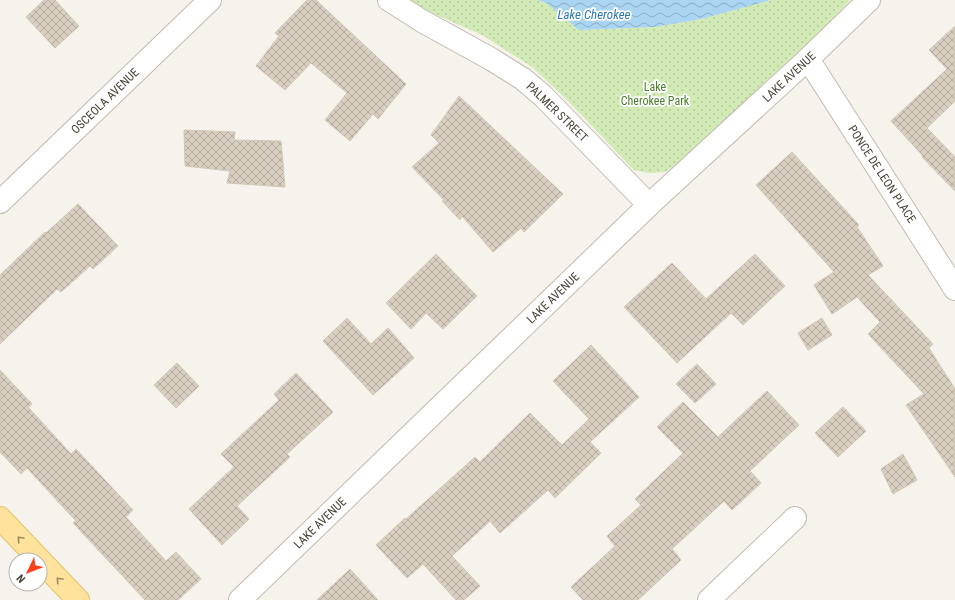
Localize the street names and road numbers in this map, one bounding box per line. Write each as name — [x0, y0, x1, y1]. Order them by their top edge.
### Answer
street label: LAKE AVENUE — [760, 49, 818, 105]
street label: OSCEOLA AVENUE — [68, 65, 142, 137]
street label: PALMER STREET — [523, 79, 591, 145]
street label: PONCE DE LEON PLACE — [845, 123, 919, 225]
street label: LAKE AVENUE — [524, 270, 582, 326]
street label: LAKE AVENUE — [291, 495, 349, 551]

